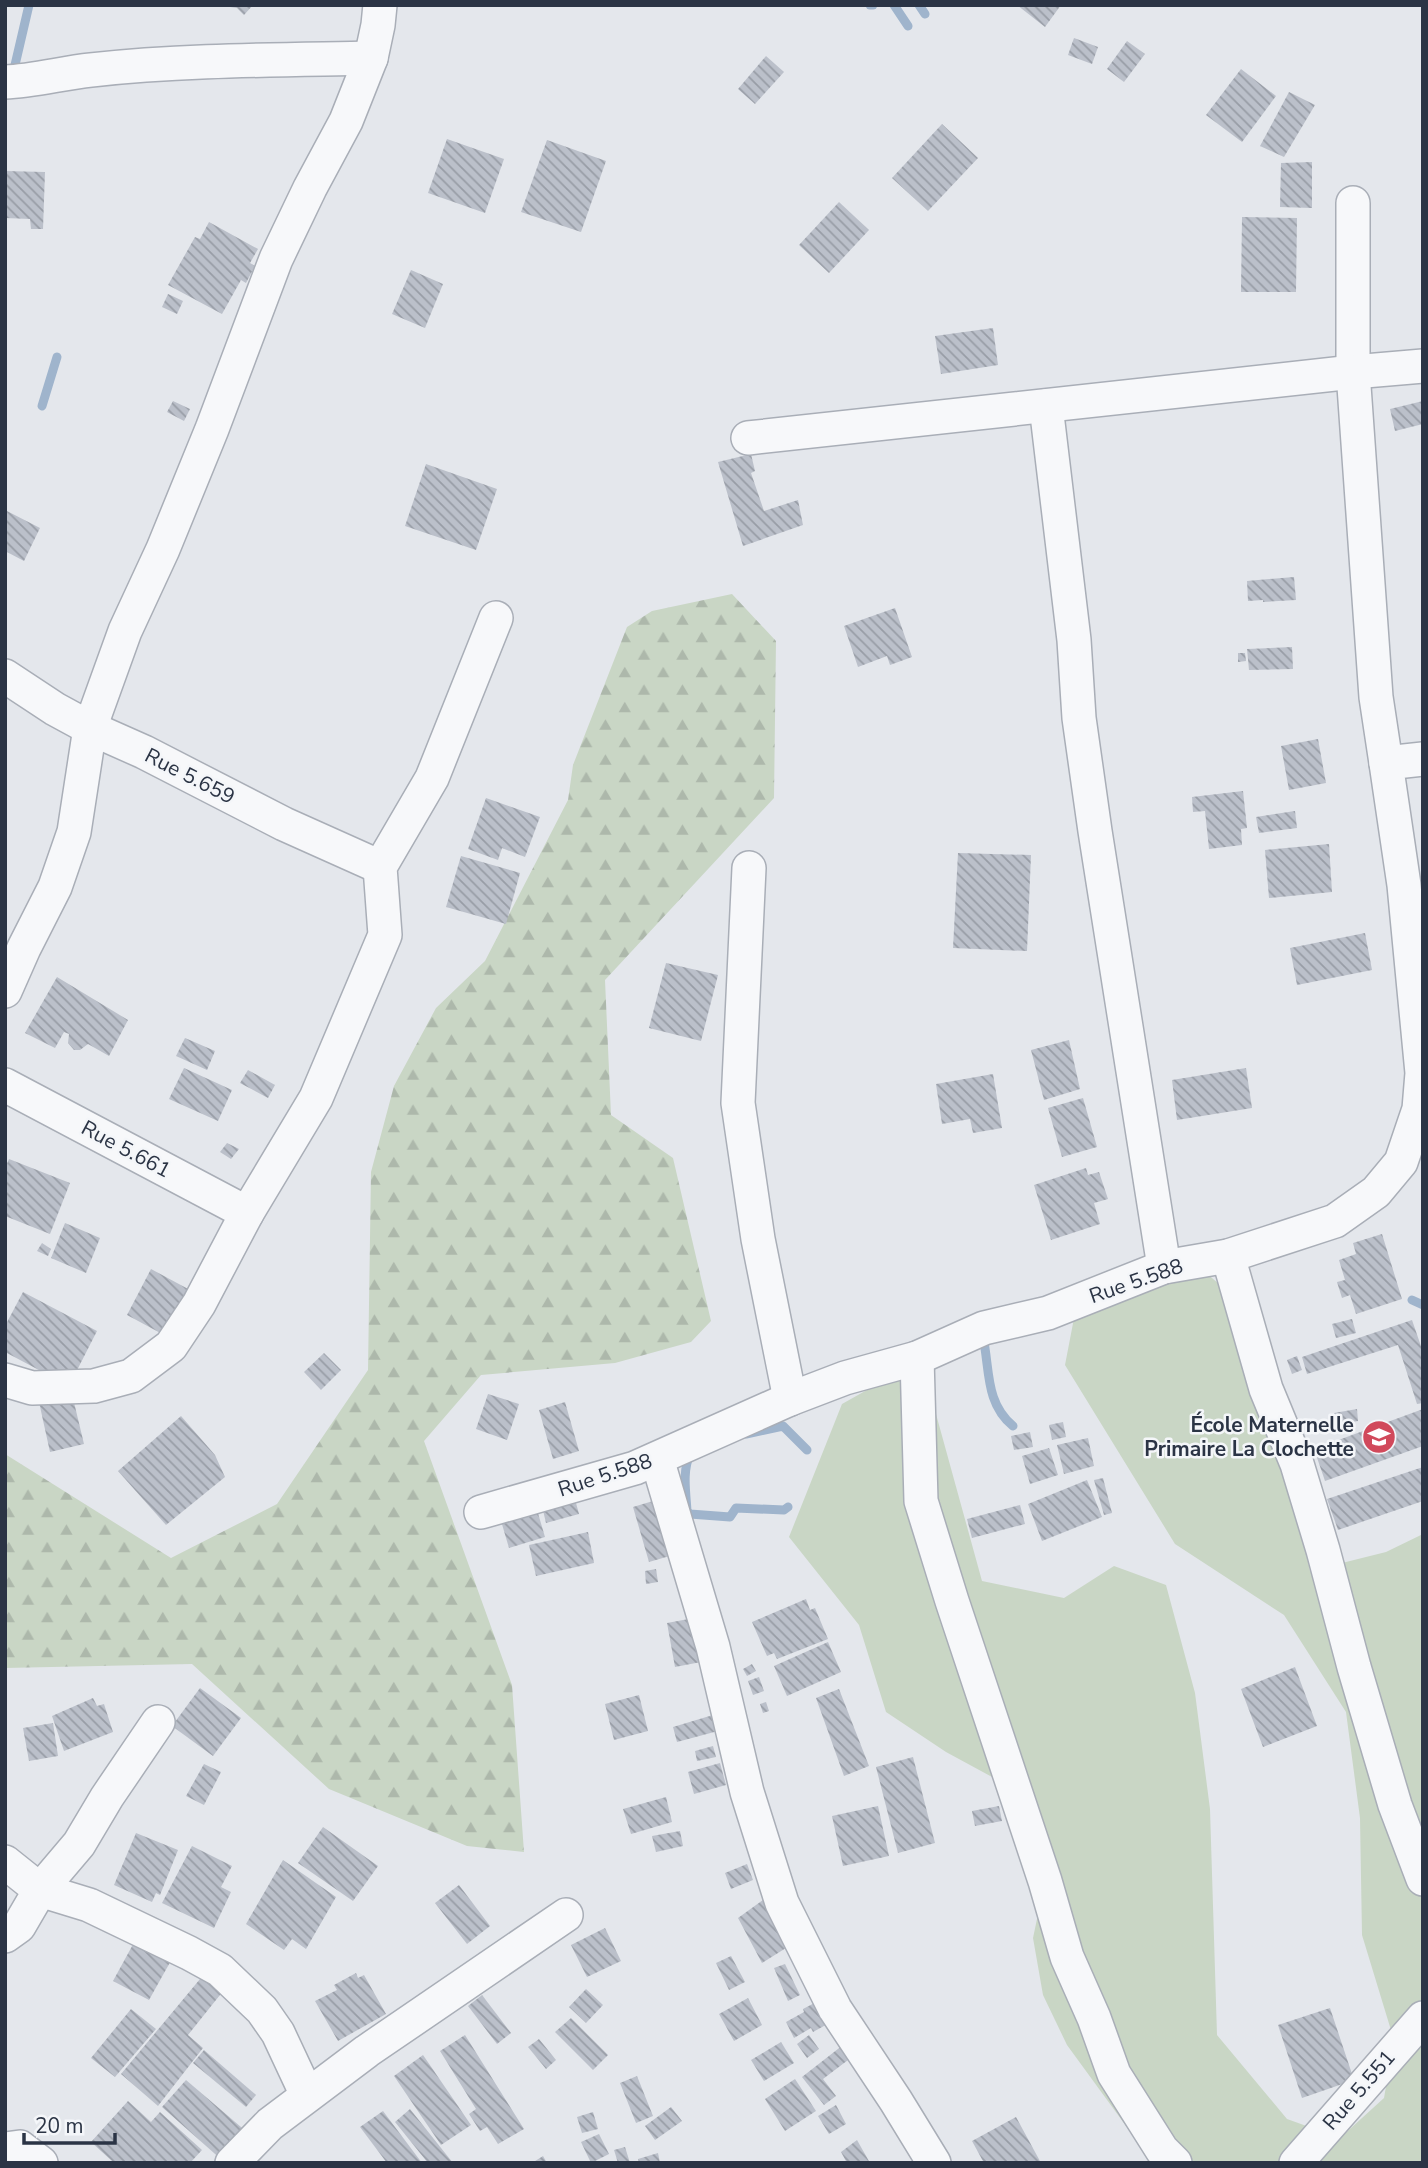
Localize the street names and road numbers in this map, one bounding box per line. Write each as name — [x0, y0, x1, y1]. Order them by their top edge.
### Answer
street label: Rue 5.659 — [140, 741, 240, 811]
street label: Rue 5.661 — [76, 1114, 176, 1184]
street label: Rue 5.588 — [1085, 1252, 1187, 1310]
street label: Rue 5.588 — [554, 1447, 656, 1503]
street label: Rue 5.551 — [1316, 2044, 1402, 2136]

